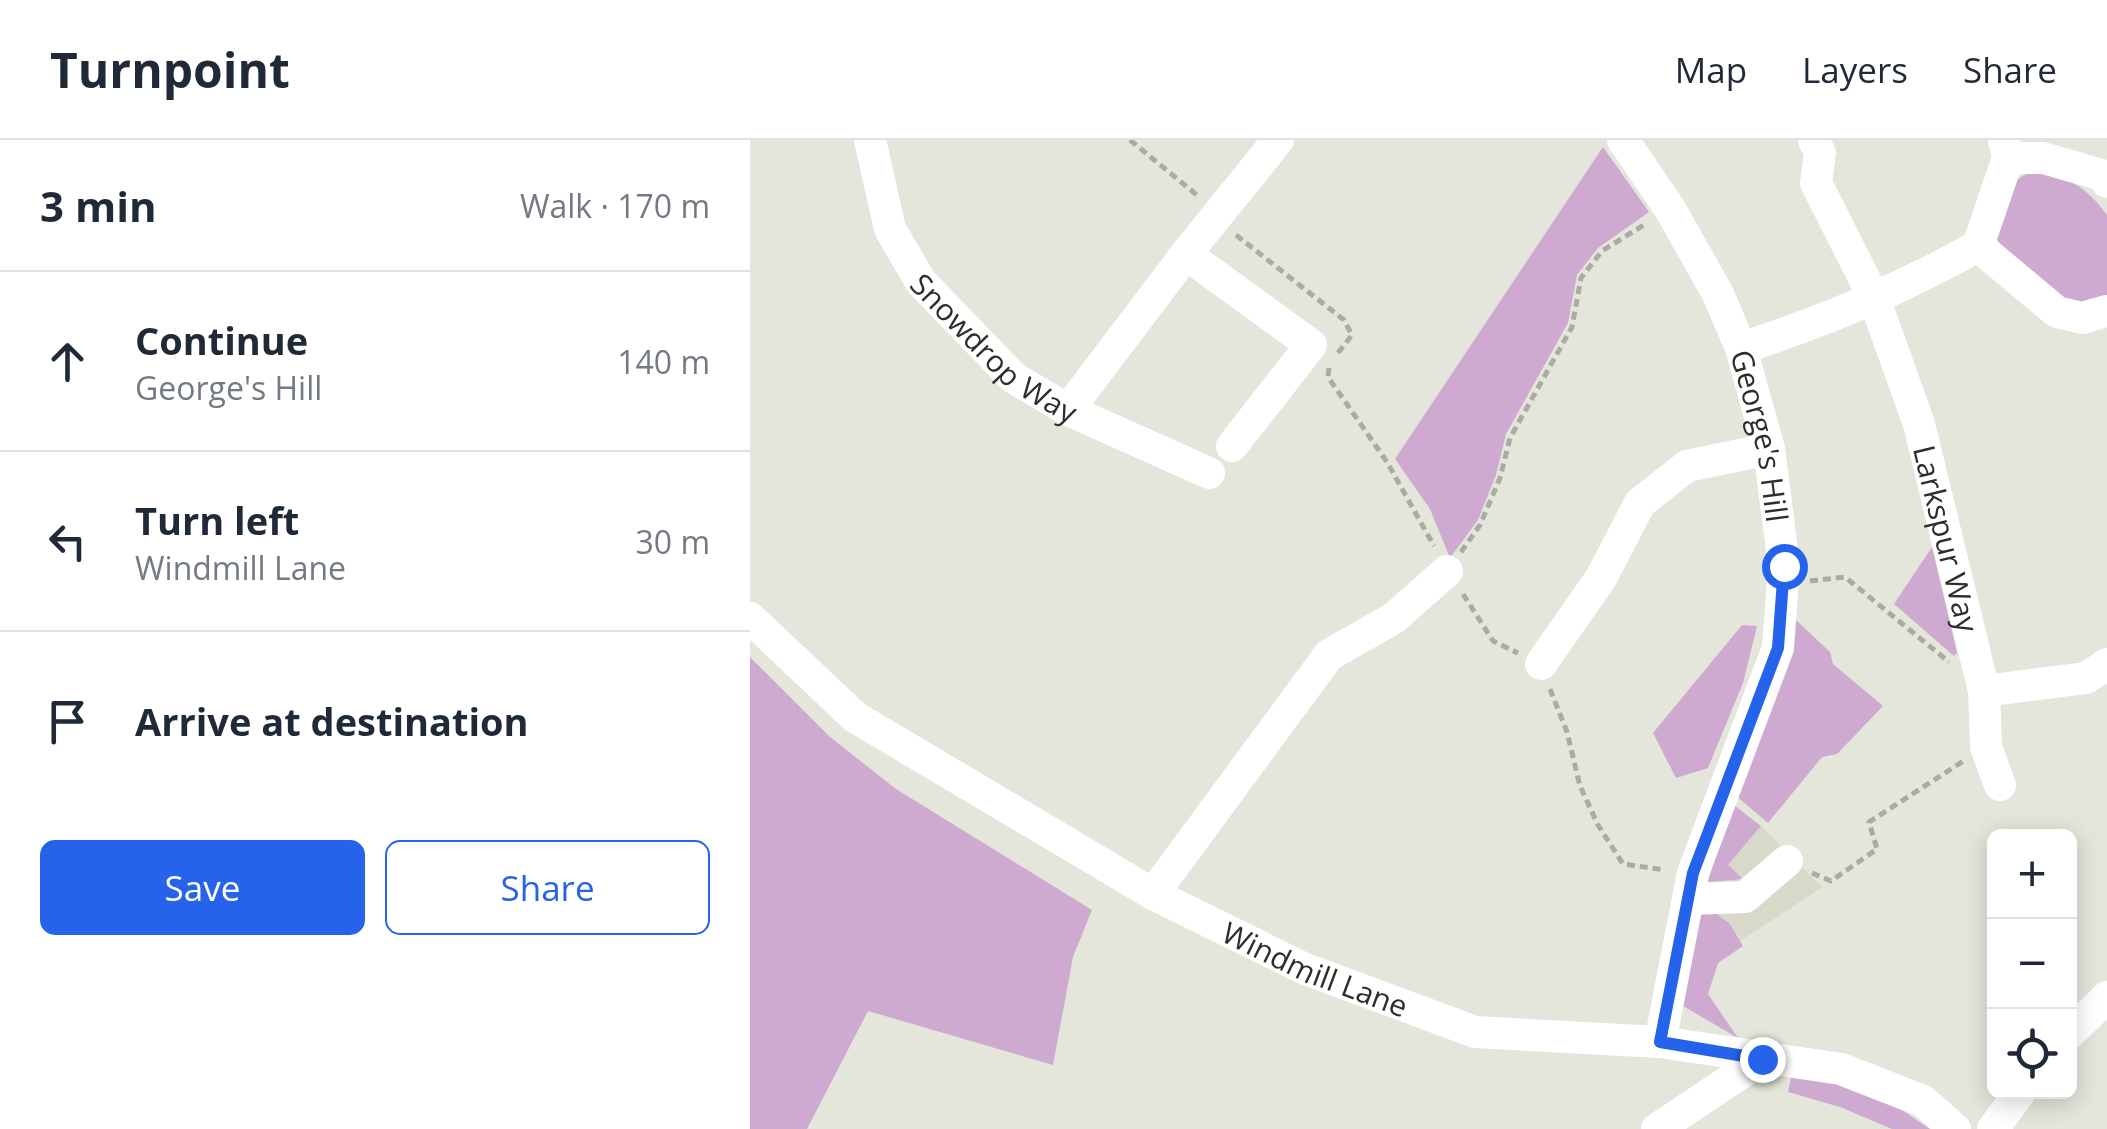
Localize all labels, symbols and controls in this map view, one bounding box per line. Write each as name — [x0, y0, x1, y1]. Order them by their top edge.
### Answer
text: Turnpoint — [50, 37, 290, 102]
text: Map — [1675, 46, 1747, 93]
text: Layers — [1802, 46, 1908, 93]
text: Share — [1963, 46, 2057, 93]
text: 3 min — [40, 177, 157, 234]
text: Walk · 170 m — [520, 184, 710, 227]
street label: Snowdrop Way — [902, 264, 1085, 432]
text: Continue — [135, 314, 308, 366]
icon: ahead — [40, 334, 95, 389]
text: 140 m — [617, 340, 710, 383]
street label: George's Hill — [1722, 345, 1799, 524]
text: George's Hill — [135, 366, 322, 409]
street label: Larkspur Way — [1904, 441, 1990, 637]
text: Turn left — [135, 494, 299, 546]
icon: left — [40, 514, 95, 569]
text: 30 m — [635, 520, 710, 563]
route start — [1762, 544, 1808, 590]
text: Windmill Lane — [135, 546, 346, 589]
icon: arrive — [40, 694, 95, 749]
text: Arrive at destination — [135, 695, 529, 747]
map controls — [1987, 829, 2077, 1099]
button: + — [1987, 829, 2077, 919]
button: Save — [40, 840, 365, 935]
button: Share — [385, 840, 710, 935]
street label: Windmill Lane — [1216, 911, 1414, 1026]
button: − — [1987, 919, 2077, 1009]
button: locate — [1987, 1009, 2077, 1099]
route end — [1740, 1037, 1786, 1083]

